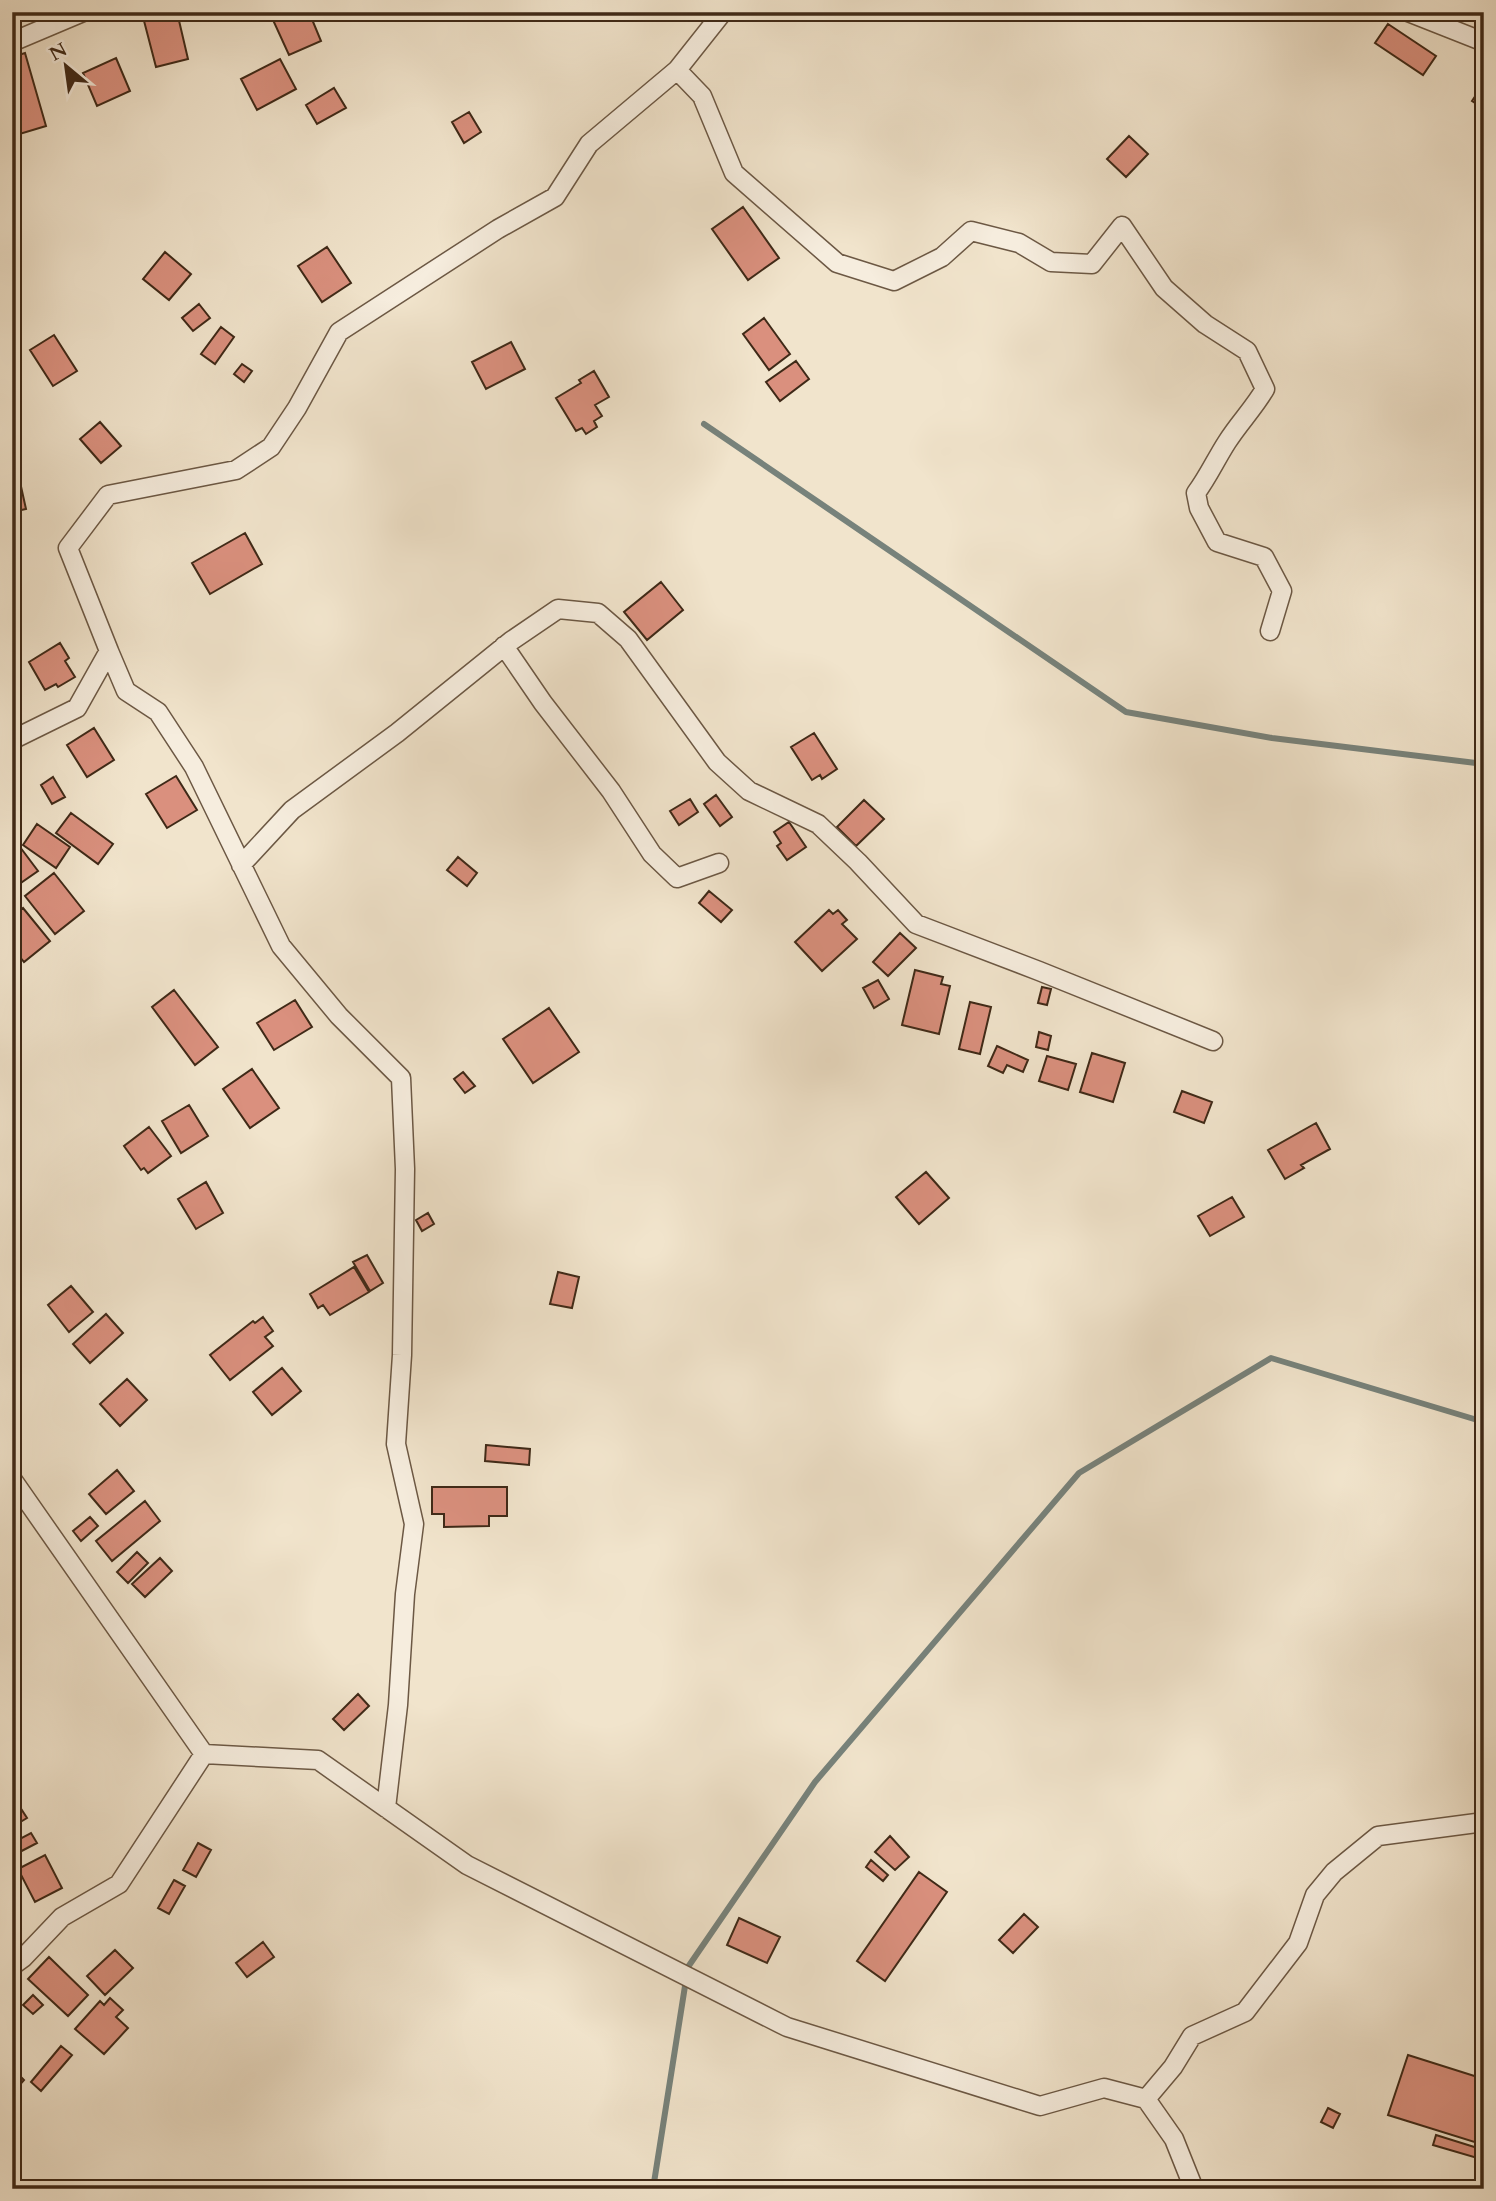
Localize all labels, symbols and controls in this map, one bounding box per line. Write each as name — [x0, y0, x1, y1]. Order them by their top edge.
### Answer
north arrow — [32, 32, 102, 102]
text: N — [45, 36, 72, 67]

